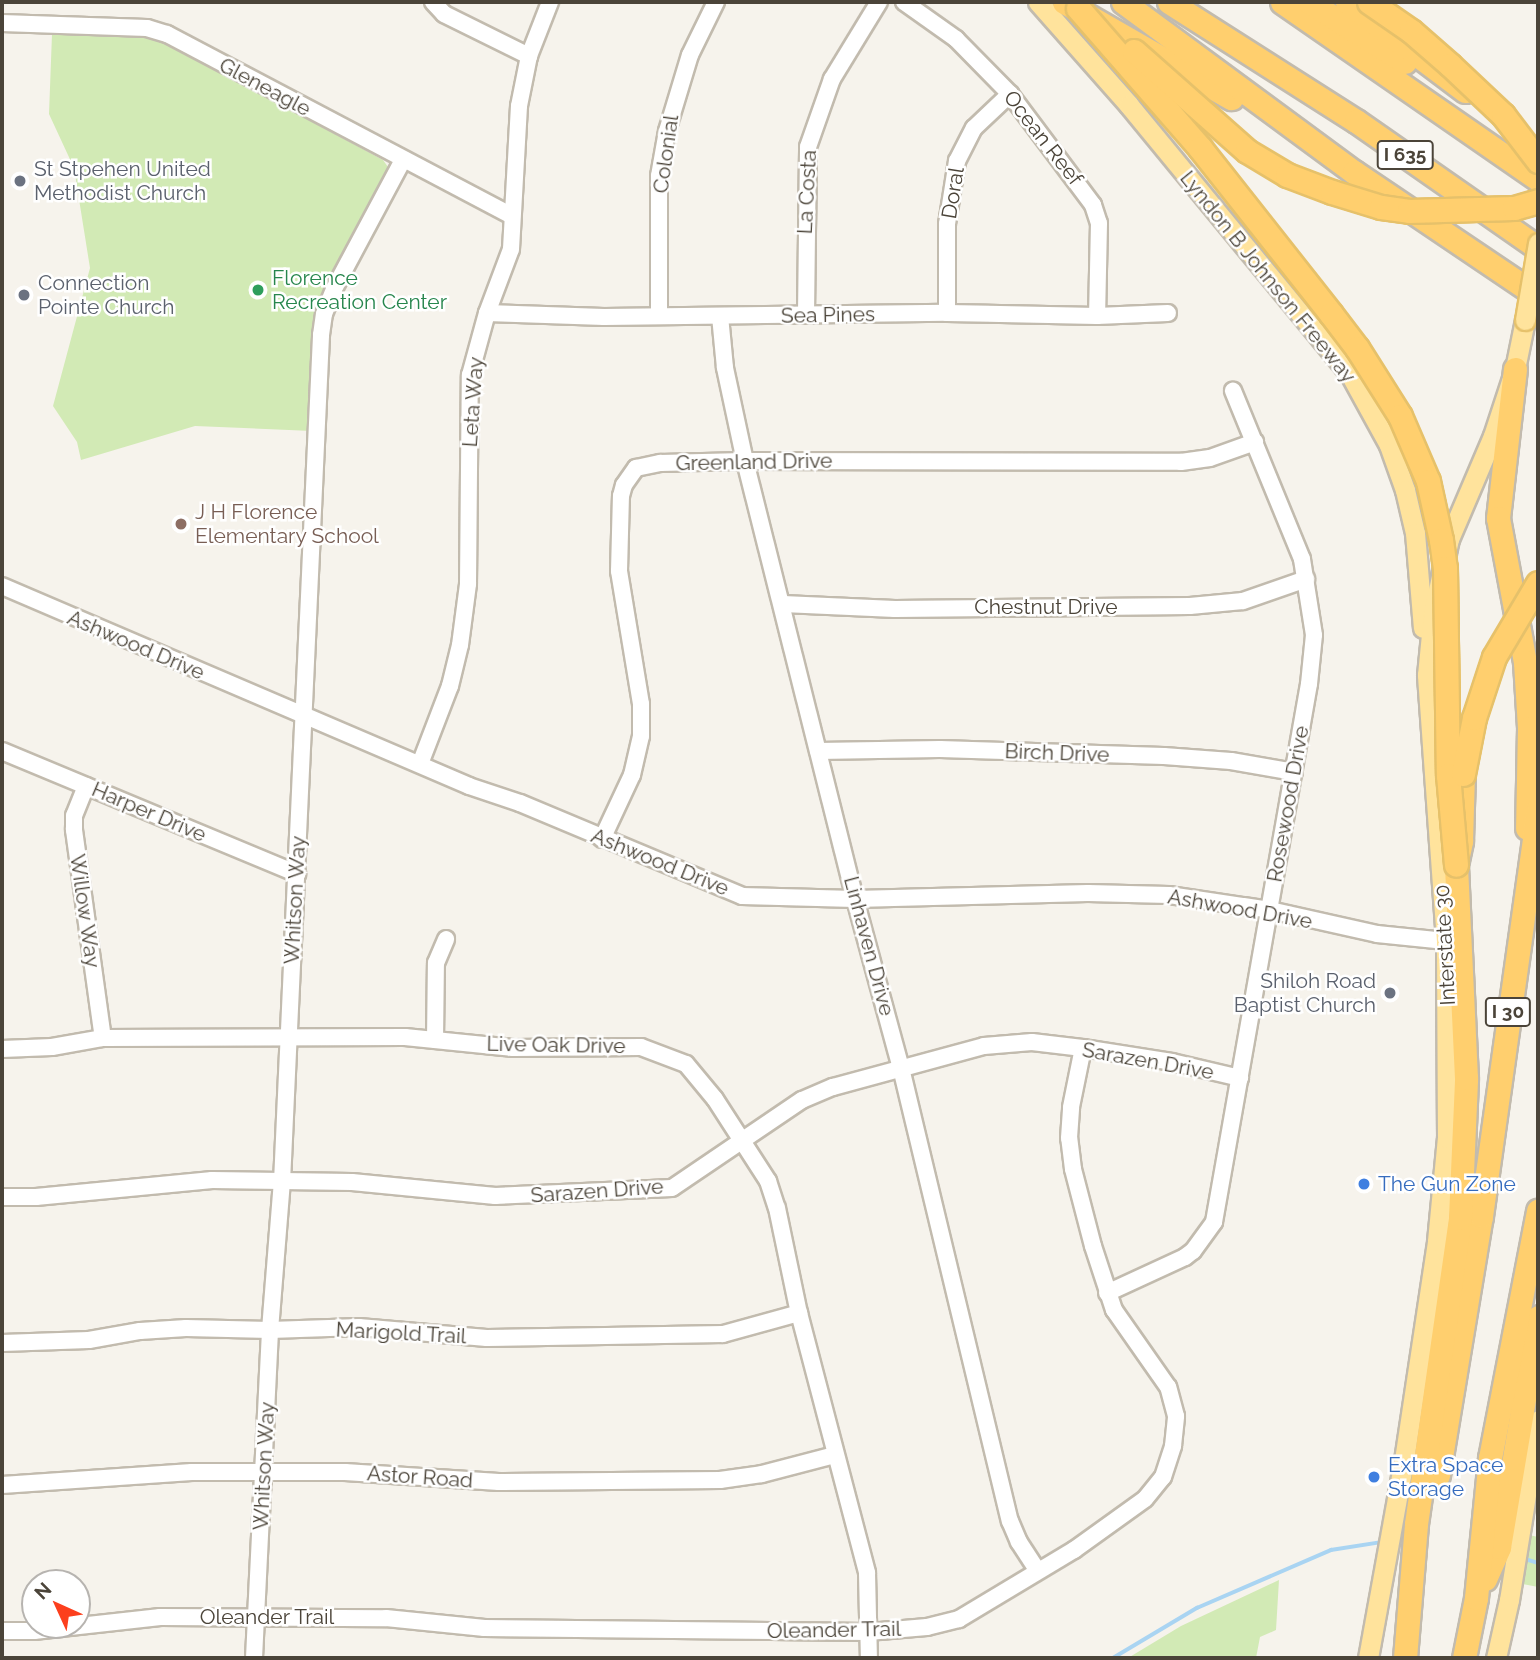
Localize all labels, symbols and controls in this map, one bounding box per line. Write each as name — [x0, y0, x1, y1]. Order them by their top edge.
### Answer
street label: Gleneagle — [215, 52, 315, 122]
street label: Ocean Reef — [998, 86, 1088, 190]
street label: Colonial — [648, 113, 684, 195]
road number: I 635 — [1375, 140, 1435, 170]
street label: La Costa — [792, 149, 822, 235]
place label: St Stpehen United Methodist Church — [34, 156, 211, 206]
street label: Doral — [936, 165, 970, 221]
street label: Lyndon B Johnson Freeway — [1174, 166, 1362, 388]
marker: St Stpehen United Methodist Church — [12, 173, 28, 189]
place label: Florence Recreation Center — [272, 265, 447, 315]
place label: Connection Pointe Church — [38, 270, 175, 320]
marker: Florence Recreation Center — [250, 282, 266, 298]
marker: Connection Pointe Church — [16, 287, 32, 303]
street label: Sea Pines — [781, 302, 875, 328]
street label: Leta Way — [457, 356, 489, 448]
street label: Greenland Drive — [675, 448, 833, 476]
place label: J H Florence Elementary School — [195, 499, 379, 549]
marker: J H Florence Elementary School — [173, 516, 189, 532]
street label: Chestnut Drive — [974, 594, 1118, 620]
street label: Ashwood Drive — [64, 605, 208, 685]
street label: Rosewood Drive — [1262, 724, 1314, 884]
street label: Birch Drive — [1004, 739, 1110, 767]
street label: Harper Drive — [88, 777, 210, 847]
street label: Ashwood Drive — [587, 823, 733, 901]
street label: Whitson Way — [279, 835, 311, 965]
street label: Willow Way — [64, 852, 106, 970]
street label: Linhaven Drive — [838, 874, 900, 1018]
street label: Ashwood Drive — [1166, 884, 1314, 934]
street label: Interstate 30 — [1429, 884, 1461, 1006]
place label: Shiloh Road Baptist Church — [1234, 968, 1376, 1018]
marker: Shiloh Road Baptist Church — [1382, 985, 1398, 1001]
road number: I 30 — [1484, 996, 1532, 1028]
street label: Live Oak Drive — [486, 1031, 626, 1059]
street label: Sarazen Drive — [1080, 1037, 1216, 1085]
place label: The Gun Zone — [1378, 1171, 1516, 1197]
street label: Sarazen Drive — [530, 1174, 664, 1208]
marker: The Gun Zone — [1356, 1176, 1372, 1192]
street label: Marigold Trail — [335, 1317, 467, 1349]
street label: Whitson Way — [248, 1401, 280, 1531]
place label: Extra Space Storage — [1388, 1452, 1503, 1502]
street label: Astor Road — [366, 1461, 474, 1493]
marker: Extra Space Storage — [1366, 1469, 1382, 1485]
north arrow — [21, 1569, 91, 1639]
text: N — [30, 1578, 55, 1603]
street label: Oleander Trail — [199, 1604, 335, 1630]
street label: Oleander Trail — [766, 1616, 902, 1644]

